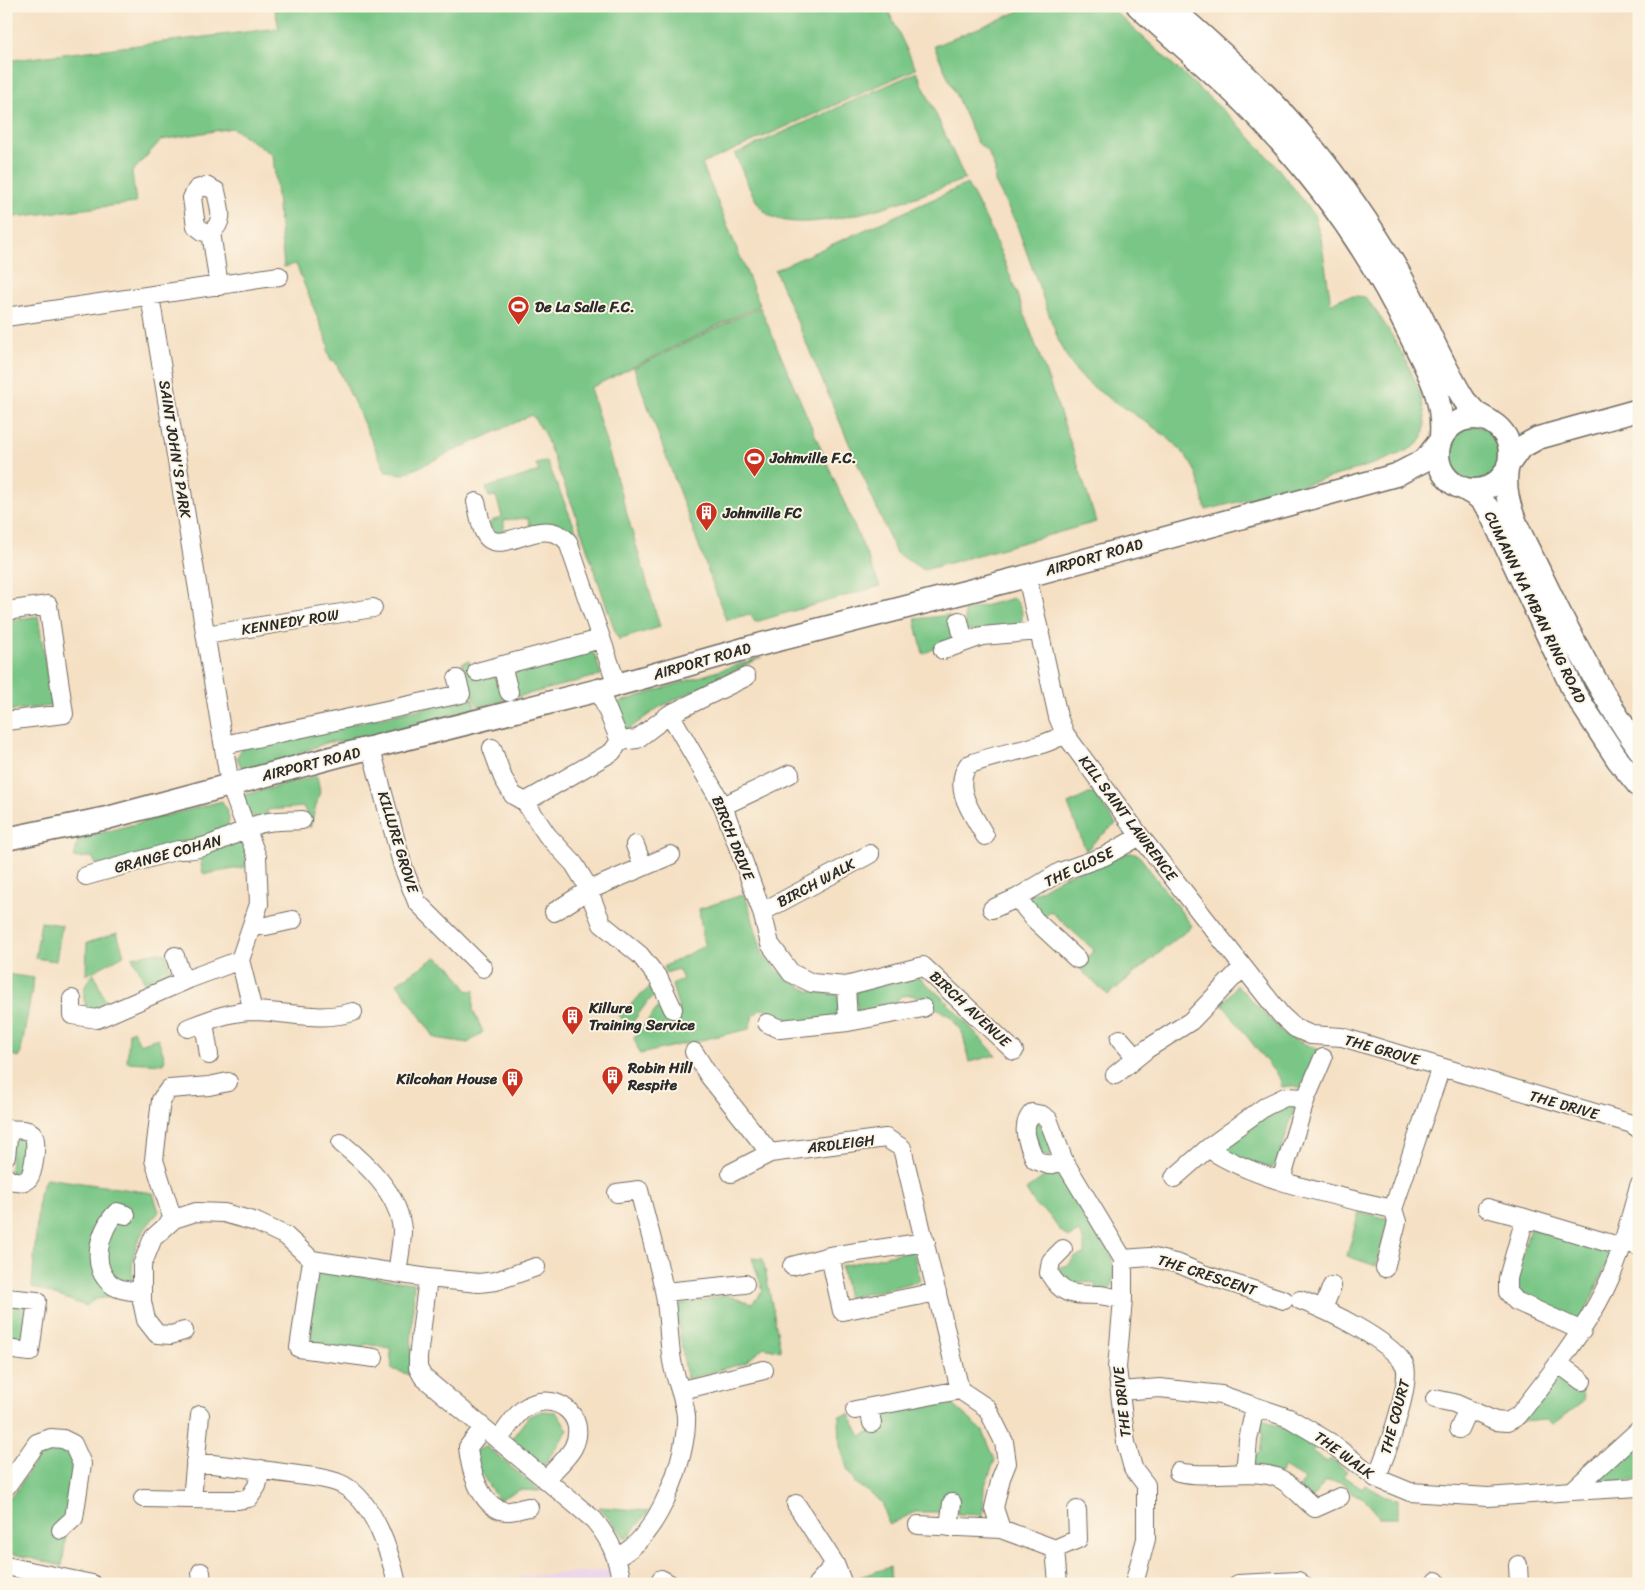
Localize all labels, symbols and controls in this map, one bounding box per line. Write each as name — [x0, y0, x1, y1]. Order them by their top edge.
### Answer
place label: De La Salle F.C. — [535, 294, 635, 320]
sports icon: De La Salle F.C. — [507, 295, 531, 326]
street label: SAINT JOHN'S PARK — [151, 378, 199, 521]
place label: Johnville F.C. — [769, 445, 857, 471]
sports icon: Johnville F.C. — [742, 446, 766, 477]
place label: Johnville FC — [722, 500, 803, 526]
building icon: Johnville FC — [695, 501, 719, 532]
street label: CUMANN NA MBAN RING ROAD — [1477, 506, 1593, 708]
street label: AIRPORT ROAD — [1041, 531, 1146, 584]
street label: KENNEDY ROW — [239, 601, 341, 643]
street label: AIRPORT ROAD — [649, 635, 754, 688]
street label: AIRPORT ROAD — [258, 739, 363, 789]
street label: KILL SAINT LAWRENCE — [1072, 749, 1185, 888]
street label: KILLURE GROVE — [370, 788, 426, 898]
street label: BIRCH DRIVE — [704, 792, 762, 886]
street label: GRANGE COHAN — [111, 827, 225, 881]
street label: THE CLOSE — [1040, 839, 1120, 895]
street label: BIRCH WALK — [772, 851, 861, 915]
street label: BIRCH AVENUE — [923, 964, 1018, 1055]
place label: Killure Training Service — [588, 995, 696, 1038]
building icon: Killure Training Service — [561, 1005, 585, 1036]
street label: THE GROVE — [1342, 1027, 1424, 1074]
place label: Robin Hill Respite — [627, 1055, 693, 1098]
building icon: Robin Hill Respite — [600, 1065, 624, 1096]
place label: Kilcohan House — [396, 1066, 498, 1092]
building icon: Kilcohan House — [501, 1067, 525, 1098]
street label: THE DRIVE — [1526, 1083, 1603, 1128]
street label: ARDLEIGH — [805, 1127, 877, 1161]
street label: THE CRESCENT — [1154, 1247, 1261, 1304]
street label: THE DRIVE — [1105, 1364, 1139, 1439]
street label: THE COURT — [1373, 1376, 1418, 1457]
street label: THE WALK — [1308, 1424, 1380, 1486]

